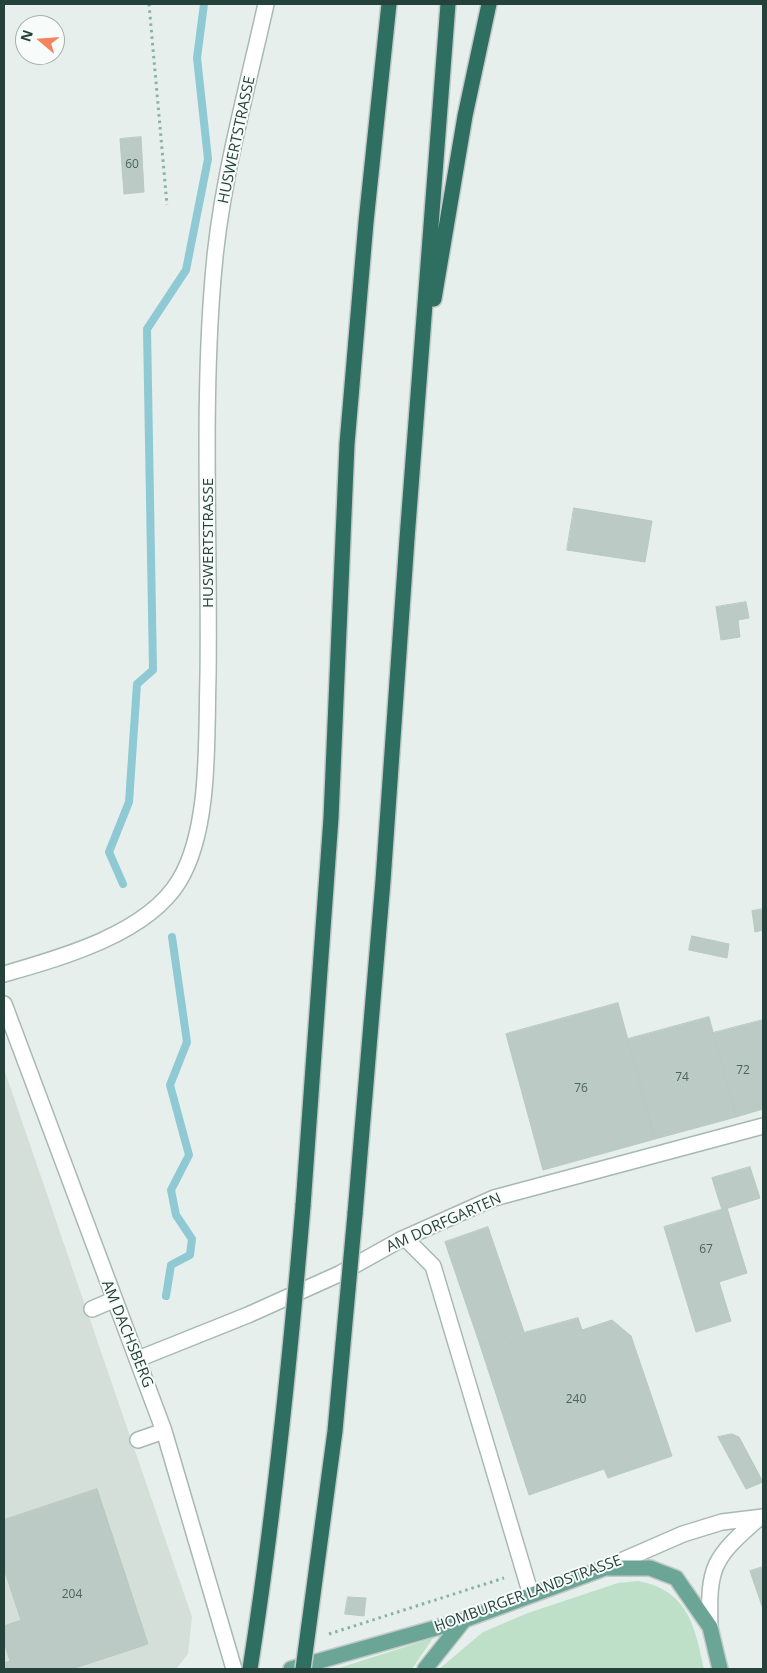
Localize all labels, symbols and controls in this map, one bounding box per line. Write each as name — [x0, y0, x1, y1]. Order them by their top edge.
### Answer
north arrow — [15, 15, 65, 65]
text: N — [15, 27, 37, 44]
street label: HUSWERTSTRASSE — [215, 75, 259, 205]
house number: 60 — [125, 158, 139, 172]
street label: HUSWERTSTRASSE — [200, 478, 218, 608]
house number: 72 — [736, 1064, 750, 1078]
house number: 74 — [675, 1071, 689, 1085]
house number: 76 — [574, 1082, 588, 1096]
street label: AM DORFGARTEN — [384, 1190, 504, 1256]
house number: 67 — [699, 1243, 713, 1257]
street label: AM DACHSBERG — [97, 1278, 157, 1390]
house number: 240 — [566, 1393, 586, 1407]
street label: HOMBURGER LANDSTRASSE — [432, 1552, 624, 1636]
house number: 204 — [62, 1588, 82, 1602]

